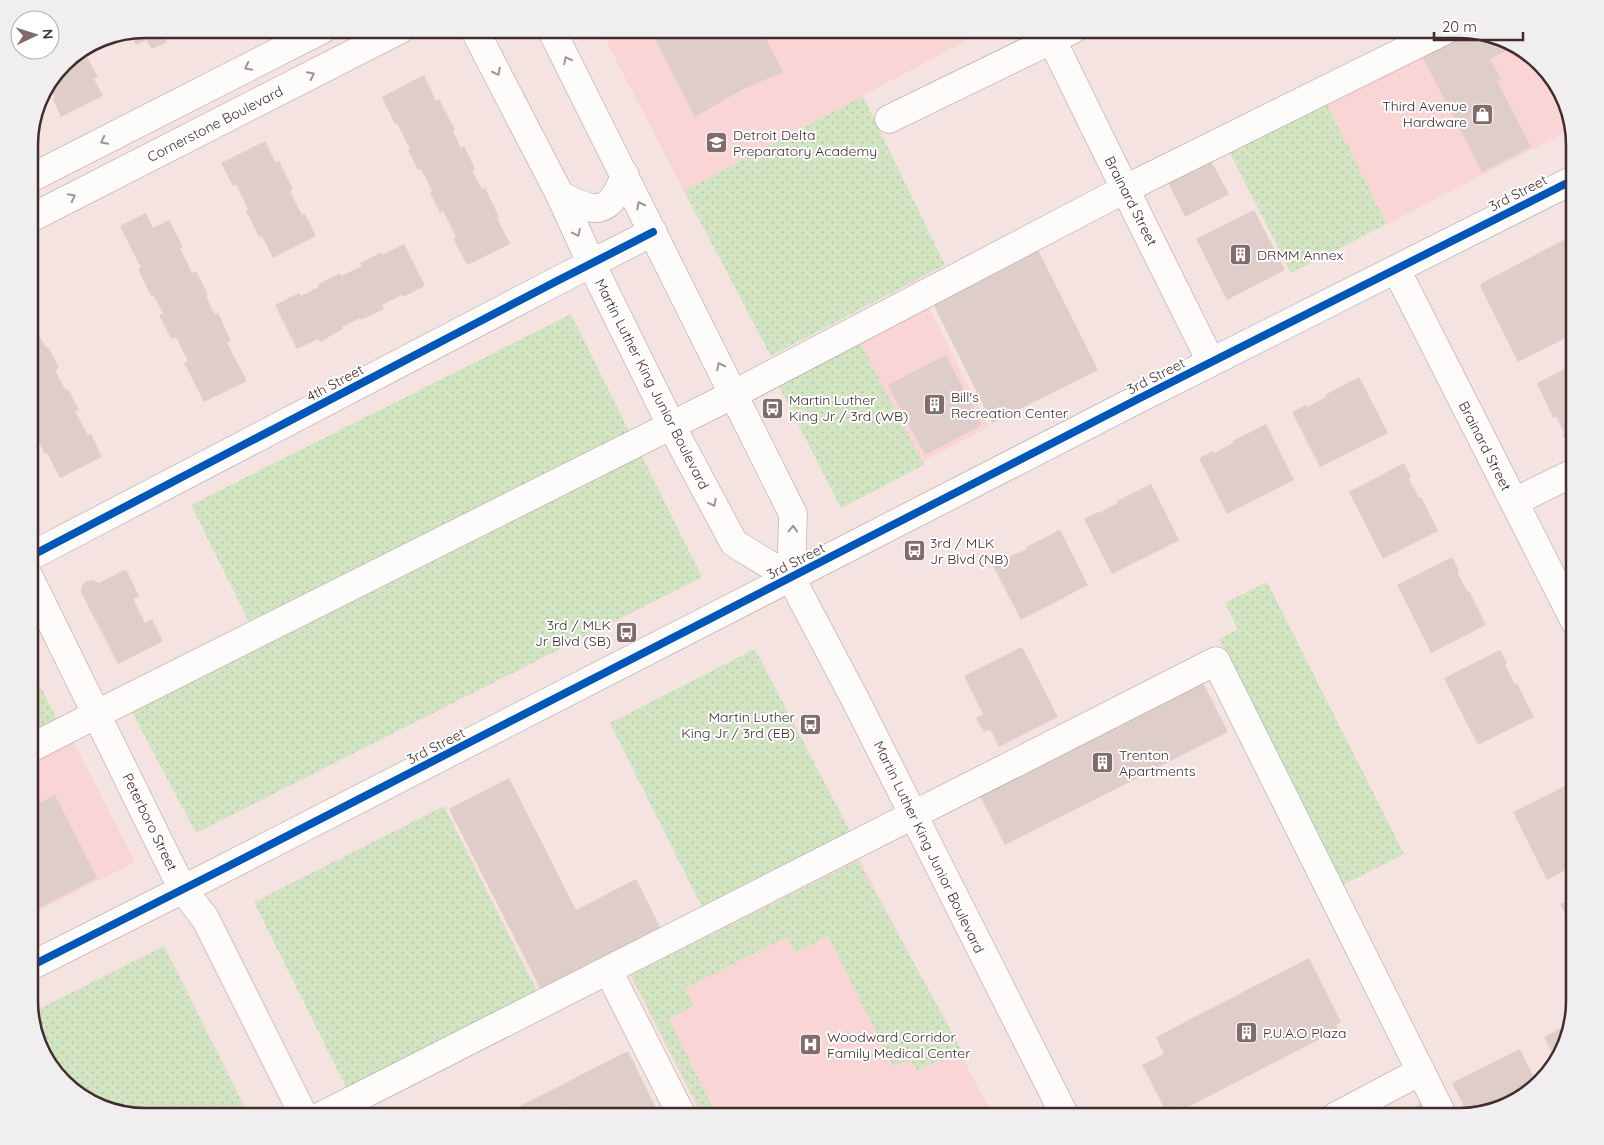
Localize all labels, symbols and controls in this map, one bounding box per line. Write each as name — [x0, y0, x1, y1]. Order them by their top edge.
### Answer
north arrow — [10, 10, 60, 60]
scale bar — [1434, 10, 1523, 42]
text: 20 m — [1442, 17, 1477, 36]
text: N — [39, 28, 57, 40]
one-way arrow — [563, 56, 573, 65]
one-way arrow — [244, 61, 253, 71]
one-way arrow — [491, 67, 501, 76]
one-way arrow — [305, 71, 314, 81]
street label: Cornerstone Boulevard — [144, 82, 286, 166]
place label: Third Avenue Hardware — [1382, 97, 1467, 131]
shop icon: Third Avenue Hardware — [1471, 102, 1495, 126]
place label: Detroit Delta Preparatory Academy — [733, 126, 877, 160]
school or university icon: Detroit Delta Preparatory Academy — [705, 131, 729, 155]
one-way arrow — [100, 135, 109, 145]
street label: Brainard Street — [1101, 153, 1161, 249]
street label: 3rd Street — [1486, 171, 1550, 215]
one-way arrow — [67, 193, 76, 203]
one-way arrow — [636, 201, 646, 210]
one-way arrow — [571, 228, 582, 237]
building icon: DRMM Annex — [1229, 243, 1253, 267]
place label: DRMM Annex — [1257, 246, 1343, 264]
street label: Martin Luther King Junior Boulevard — [591, 276, 713, 492]
street label: 3rd Street — [1124, 354, 1188, 398]
street label: 4th Street — [303, 360, 367, 406]
one-way arrow — [716, 363, 726, 372]
place label: Bill's Recreation Center — [951, 388, 1069, 422]
place label: Martin Luther King Jr / 3rd (WB) — [789, 391, 908, 425]
building icon: Bill's Recreation Center — [923, 393, 947, 417]
bus stop icon: Martin Luther King Jr / 3rd (WB) — [761, 396, 785, 420]
street label: Brainard Street — [1455, 398, 1515, 494]
one-way arrow — [706, 498, 716, 507]
one-way arrow — [788, 525, 798, 532]
place label: 3rd / MLK Jr Blvd (NB) — [930, 534, 1009, 568]
street label: 3rd Street — [764, 539, 828, 583]
bus stop icon: 3rd / MLK Jr Blvd (NB) — [902, 539, 926, 563]
place label: 3rd / MLK Jr Blvd (SB) — [535, 616, 611, 650]
bus stop icon: 3rd / MLK Jr Blvd (SB) — [615, 621, 639, 645]
place label: Martin Luther King Jr / 3rd (EB) — [681, 708, 796, 742]
bus stop icon: Martin Luther King Jr / 3rd (EB) — [799, 713, 823, 737]
street label: 3rd Street — [404, 724, 468, 768]
street label: Martin Luther King Junior Boulevard — [870, 738, 988, 956]
place label: Trenton Apartments — [1119, 746, 1196, 780]
building icon: Trenton Apartments — [1091, 751, 1115, 775]
street label: Peterboro Street — [119, 770, 182, 874]
building icon: P.U.A.O Plaza — [1235, 1021, 1259, 1045]
place label: P.U.A.O Plaza — [1263, 1024, 1346, 1042]
place label: Woodward Corridor Family Medical Center — [827, 1028, 971, 1062]
hospital icon: Woodward Corridor Family Medical Center — [799, 1033, 823, 1057]

